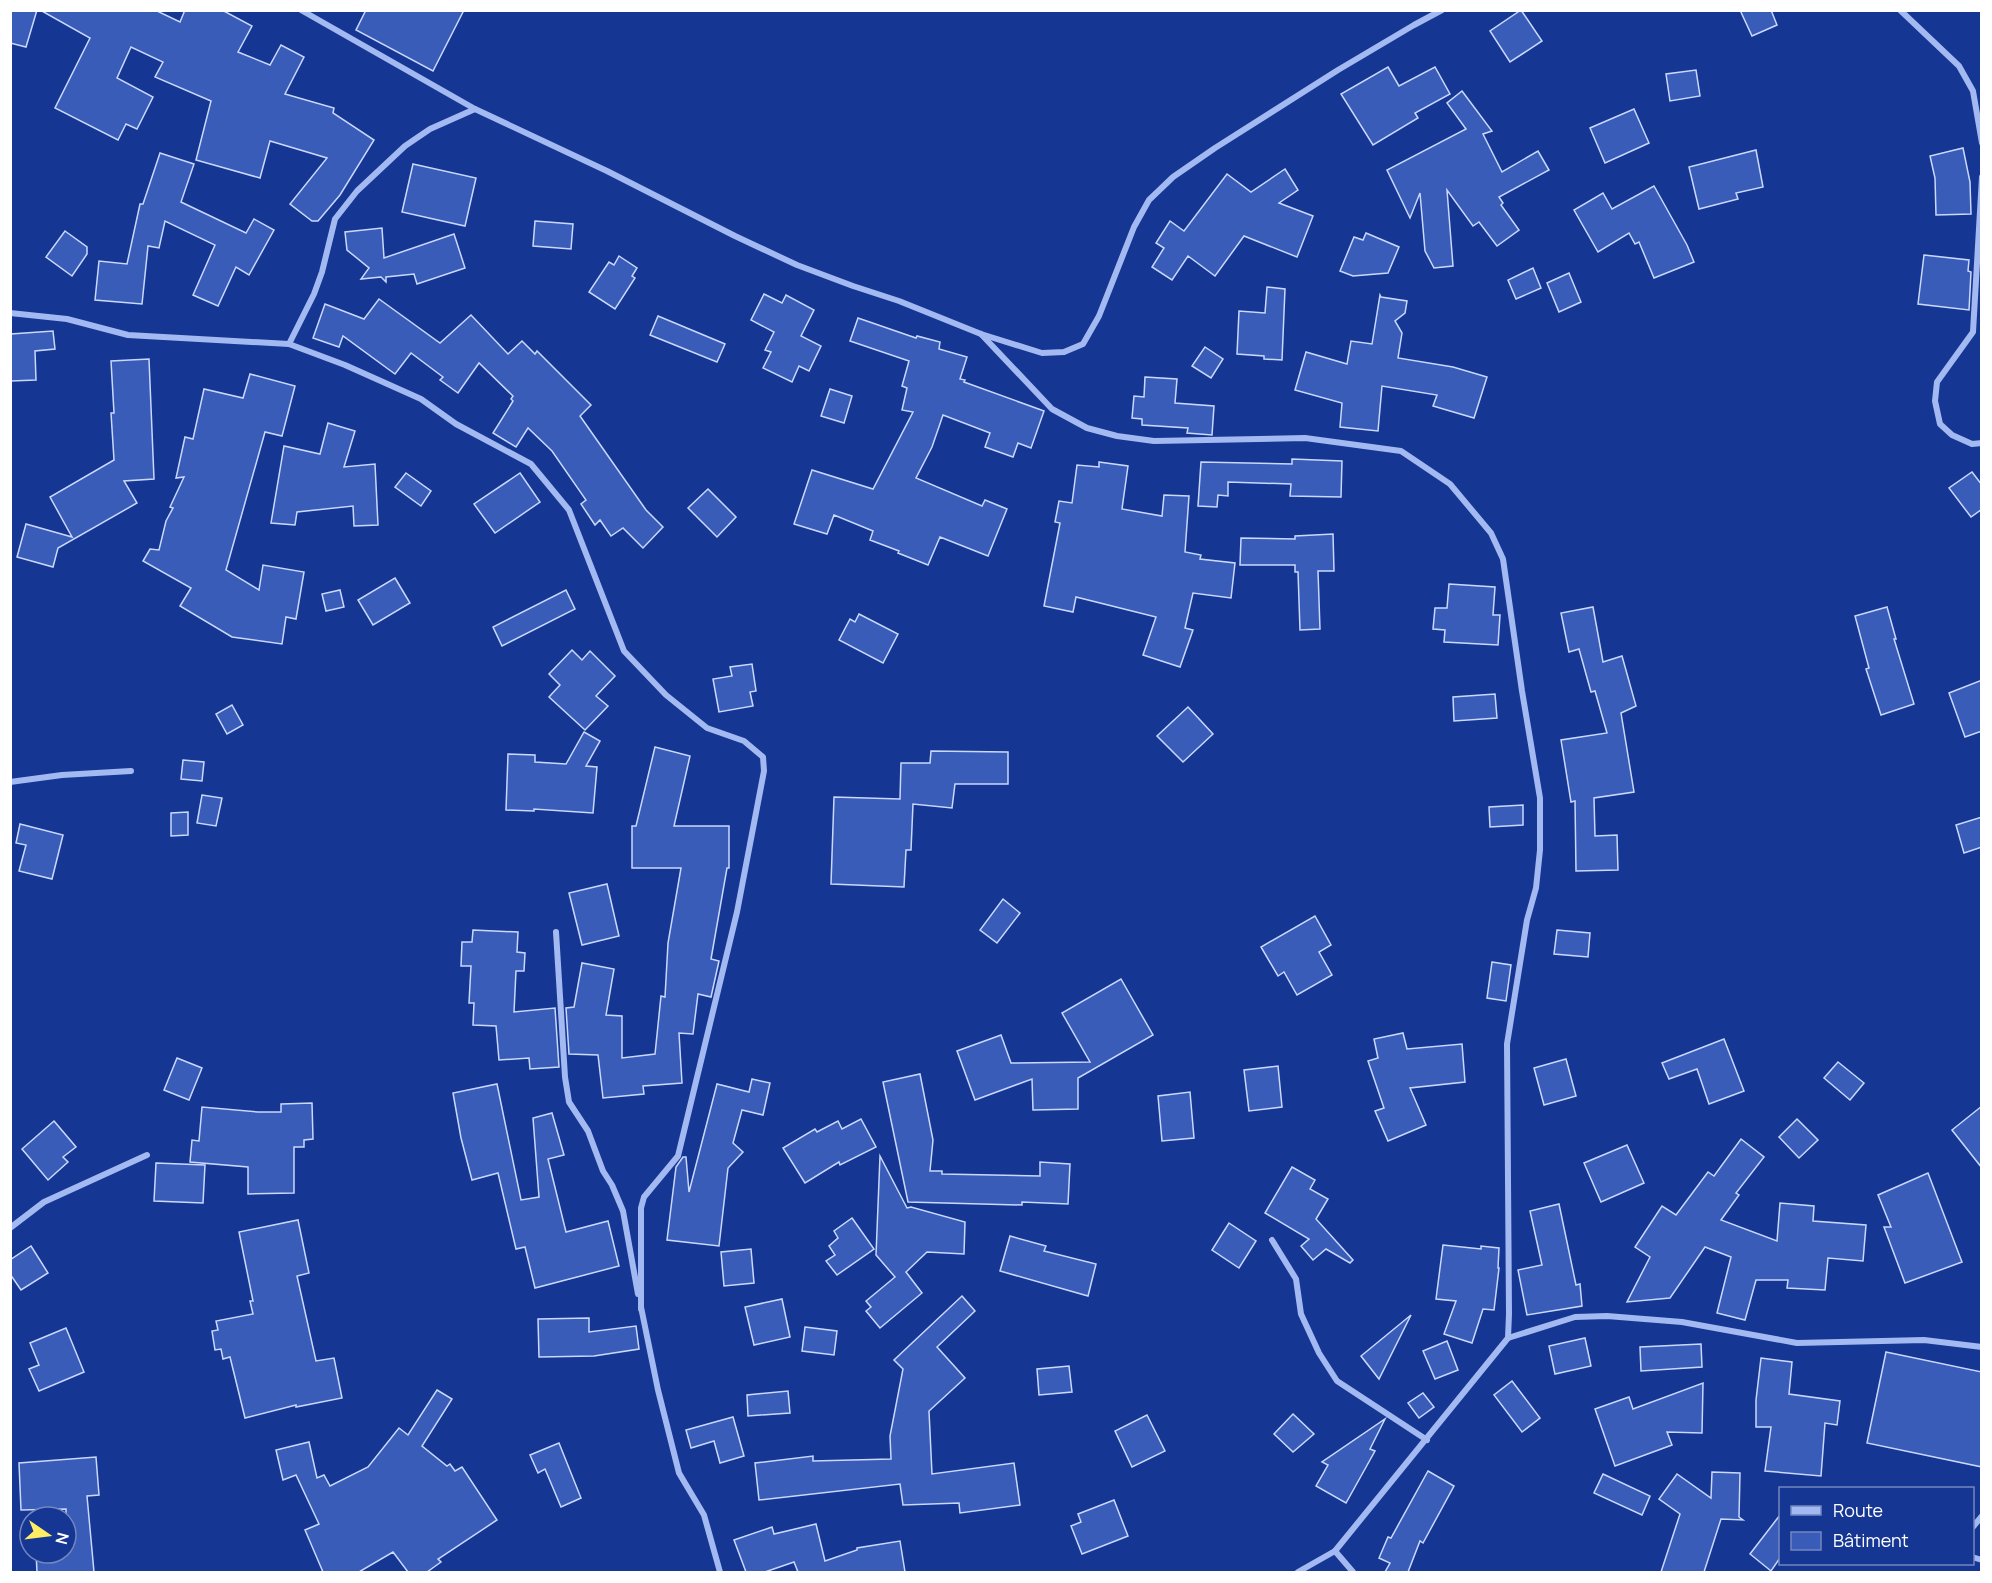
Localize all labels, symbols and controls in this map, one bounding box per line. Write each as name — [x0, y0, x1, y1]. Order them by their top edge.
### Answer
legend — [1779, 1487, 1974, 1565]
text: Route — [1833, 1498, 1883, 1522]
north arrow — [18, 1505, 78, 1565]
text: Bâtiment — [1833, 1528, 1909, 1552]
text: N — [50, 1530, 75, 1547]

